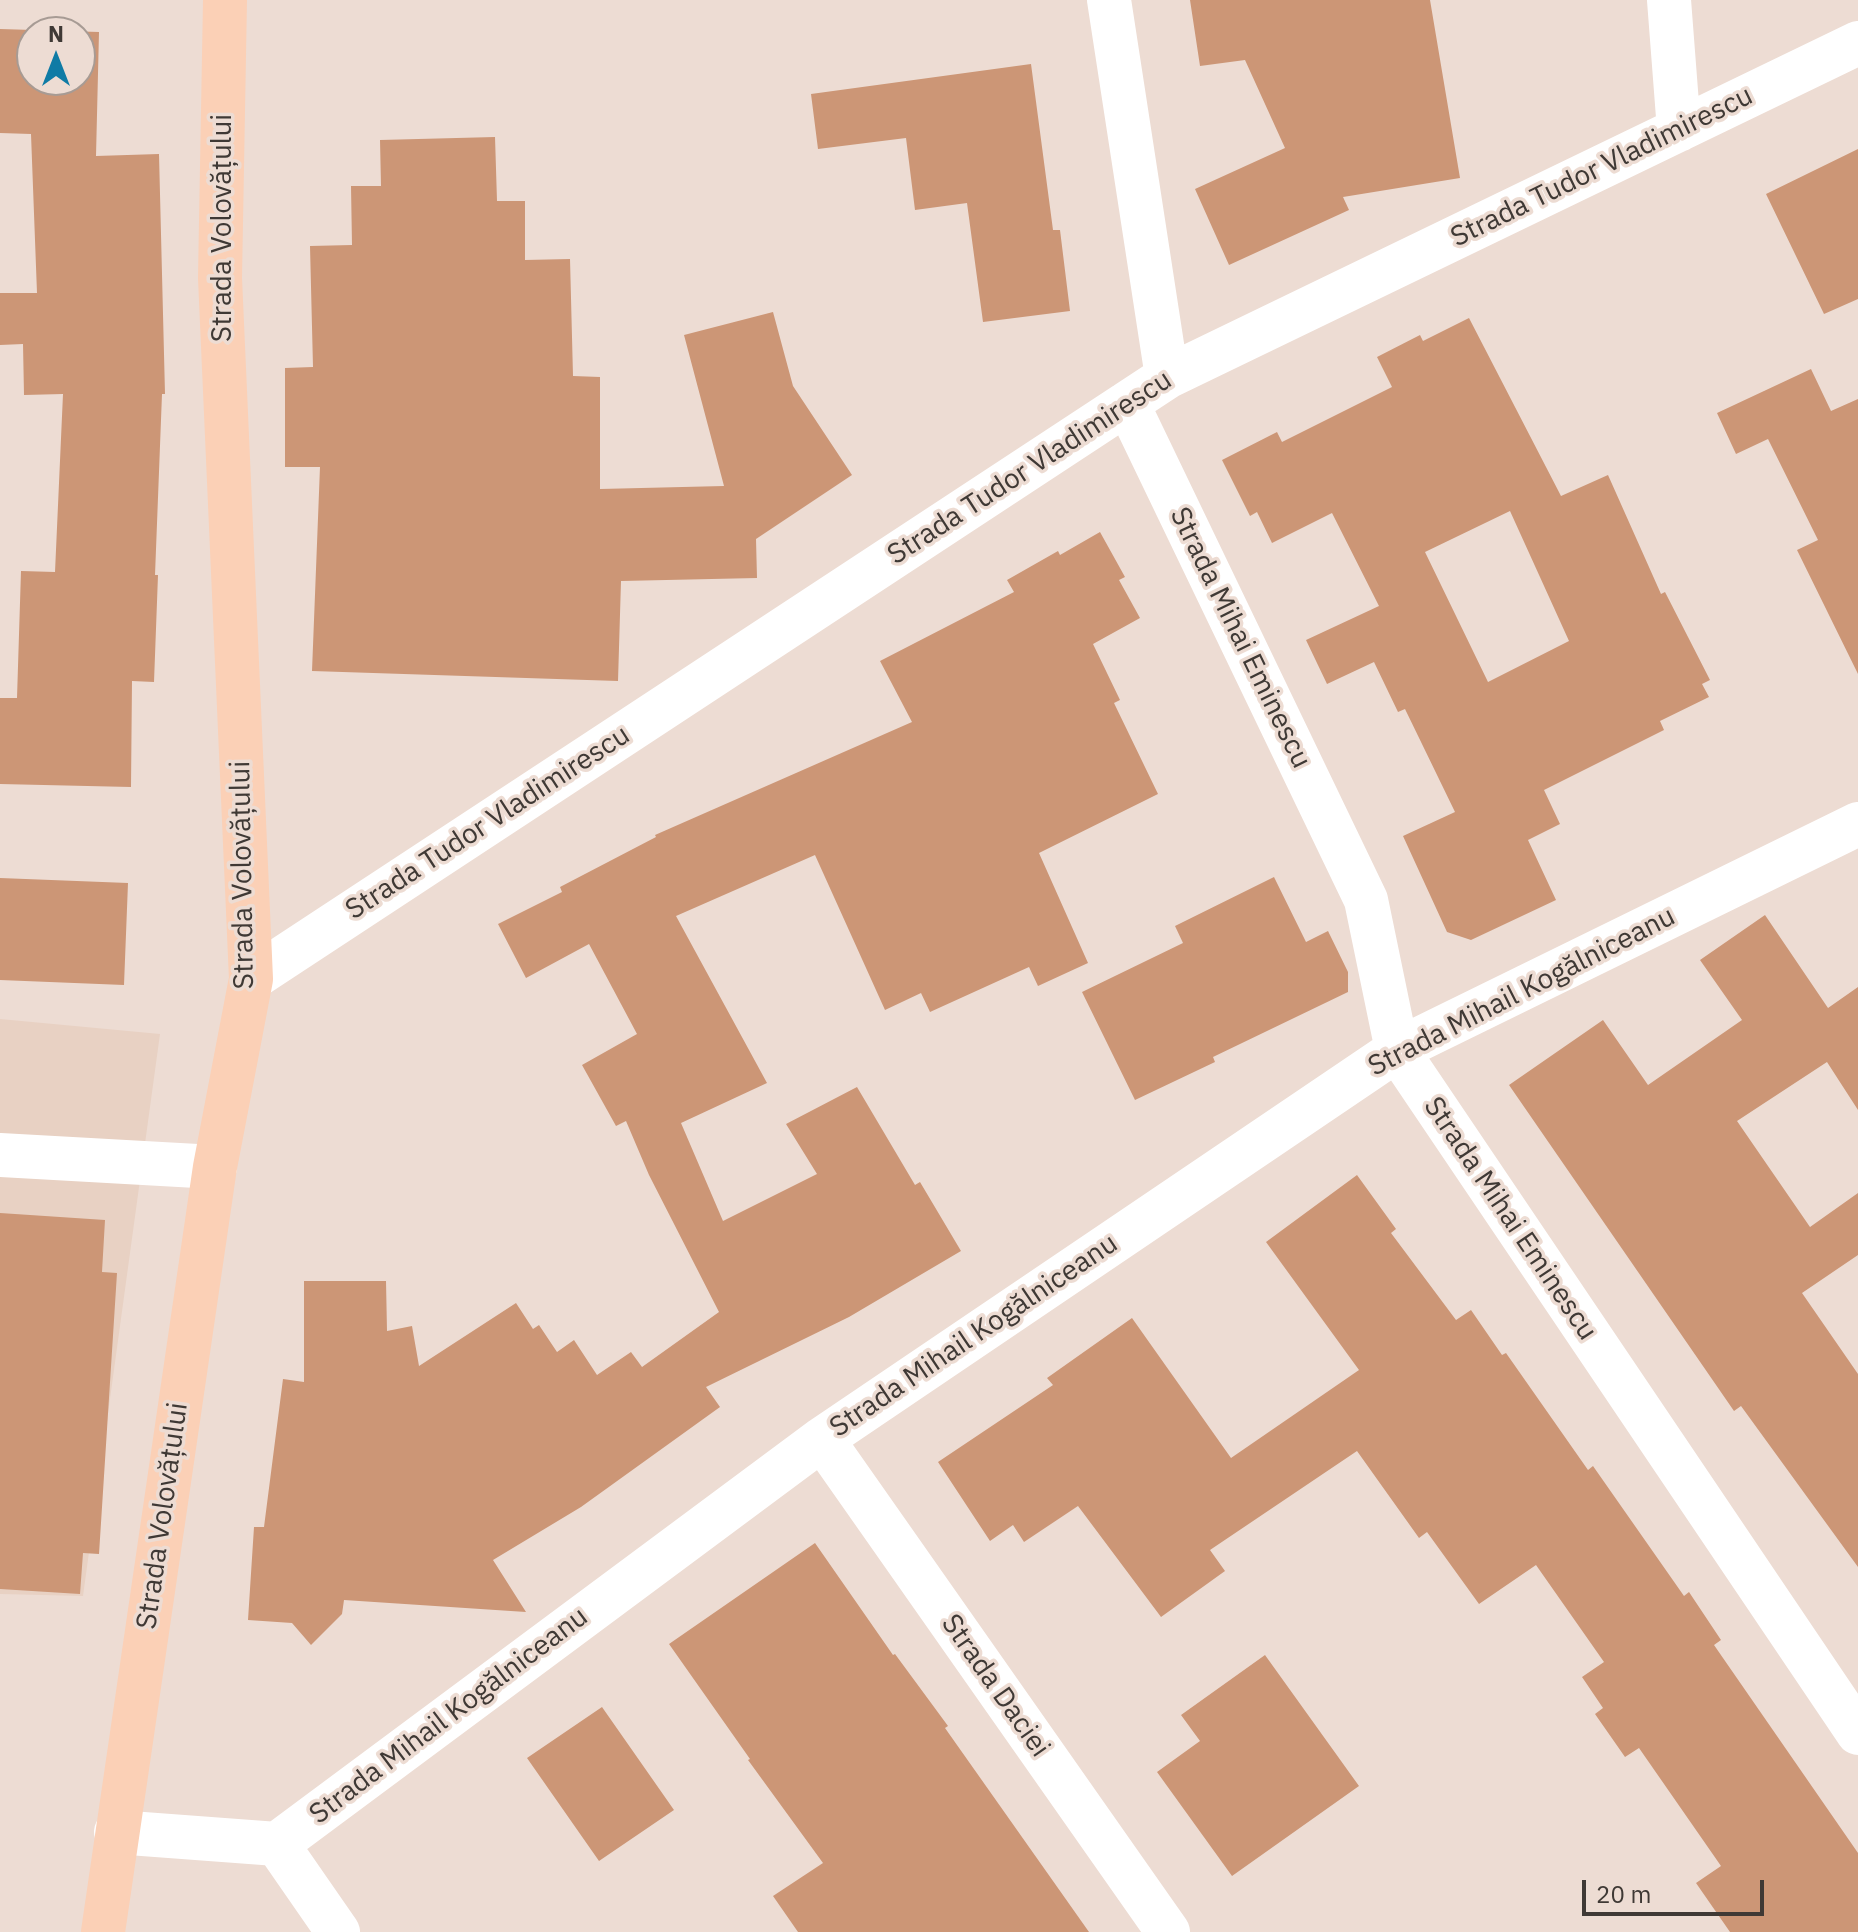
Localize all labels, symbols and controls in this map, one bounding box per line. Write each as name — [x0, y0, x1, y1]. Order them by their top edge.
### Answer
north arrow — [16, 16, 96, 96]
text: N — [48, 19, 64, 48]
street label: Strada Tudor Vladimirescu — [1446, 79, 1758, 255]
street label: Strada Volovățului — [206, 114, 240, 342]
street label: Strada Tudor Vladimirescu — [882, 364, 1178, 572]
street label: Strada Mihai Eminescu — [1162, 502, 1318, 774]
street label: Strada Tudor Vladimirescu — [340, 719, 636, 927]
street label: Strada Volovățului — [224, 760, 262, 990]
street label: Strada Mihail Kogălniceanu — [1363, 900, 1681, 1084]
street label: Strada Mihai Eminescu — [1416, 1091, 1604, 1347]
street label: Strada Mihail Kogălniceanu — [824, 1227, 1124, 1445]
street label: Strada Volovățului — [130, 1400, 196, 1632]
street label: Strada Mihail Kogălniceanu — [303, 1600, 595, 1832]
street label: Strada Daciei — [934, 1608, 1056, 1764]
scale bar — [1586, 1864, 1768, 1914]
text: 20 m — [1596, 1878, 1651, 1910]

